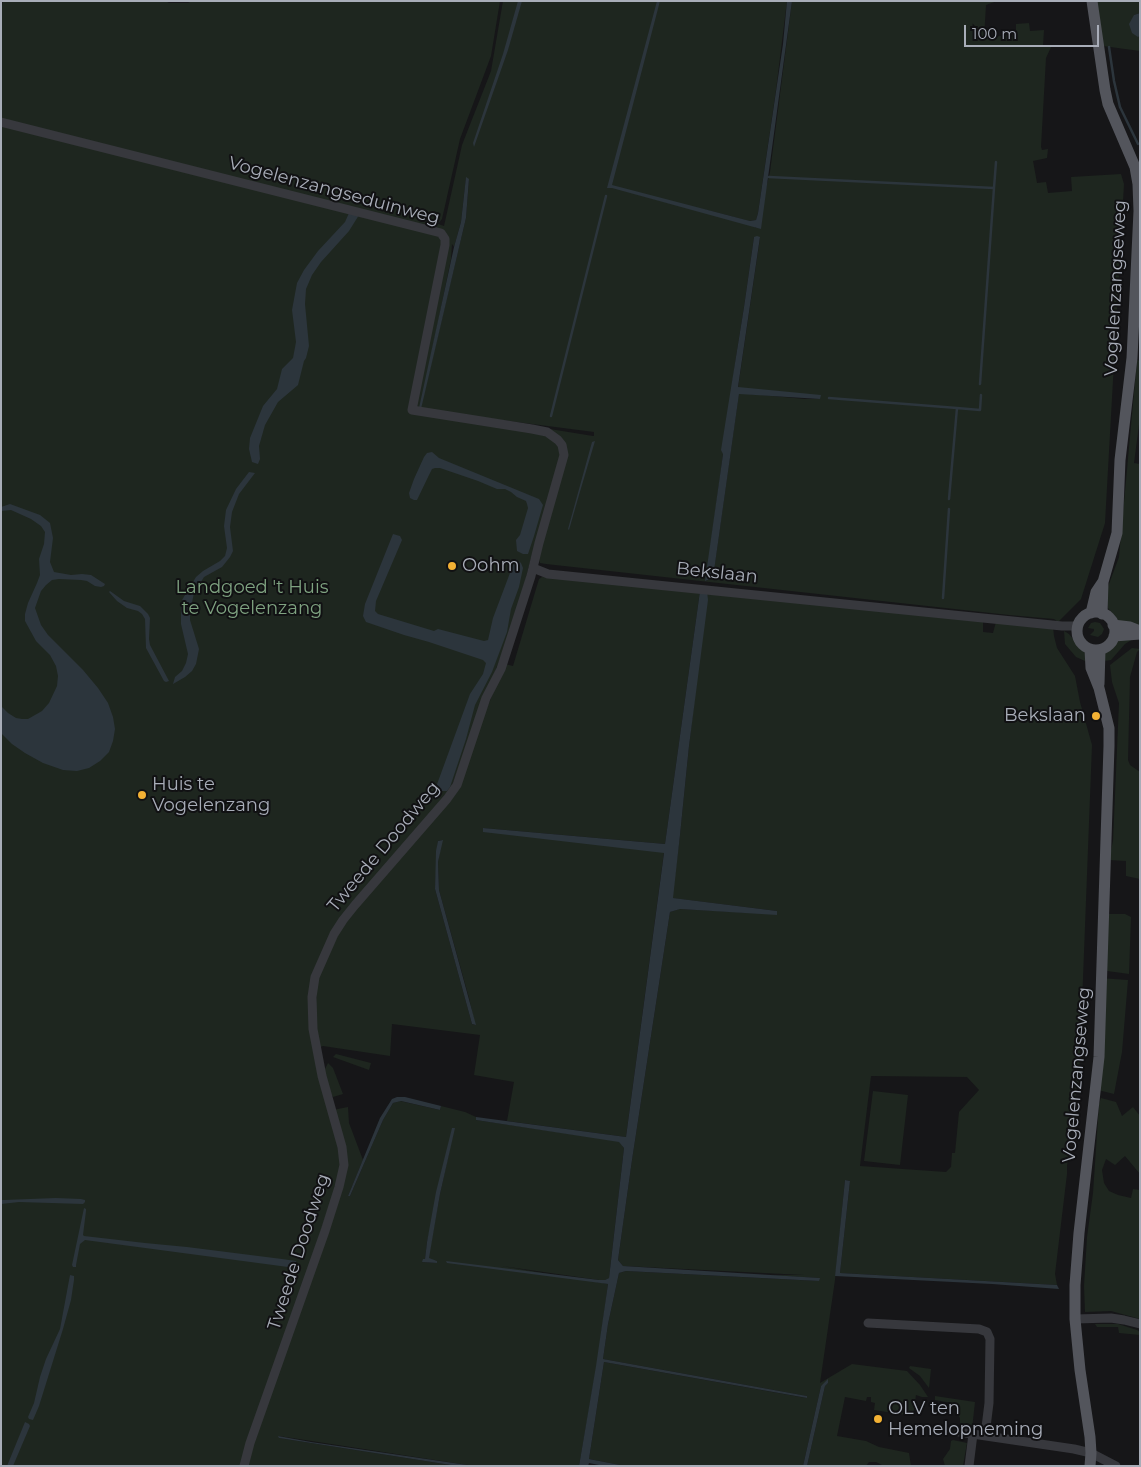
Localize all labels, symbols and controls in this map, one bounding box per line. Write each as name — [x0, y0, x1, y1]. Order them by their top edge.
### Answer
scale bar — [966, 15, 1101, 47]
text: 100 m — [972, 24, 1017, 43]
street label: Vogelenzangseduinweg — [226, 152, 442, 230]
street label: Vogelenzangseweg — [1101, 199, 1131, 377]
place label: Oohm — [462, 555, 520, 577]
street label: Bekslaan — [675, 558, 759, 588]
marker: Oohm — [446, 560, 458, 572]
park label: Landgoed 't Huis te Vogelenzang — [175, 577, 329, 620]
place label: Bekslaan — [1004, 705, 1086, 727]
marker: Bekslaan — [1090, 710, 1102, 722]
place label: Huis te Vogelenzang — [152, 774, 270, 816]
street label: Tweede Doodweg — [323, 778, 445, 916]
marker: Huis te Vogelenzang — [136, 789, 148, 801]
street label: Vogelenzangseweg — [1059, 986, 1095, 1164]
street label: Tweede Doodweg — [264, 1171, 334, 1333]
place label: OLV ten Hemelopneming — [888, 1398, 1043, 1440]
marker: OLV ten Hemelopneming — [872, 1413, 884, 1425]

